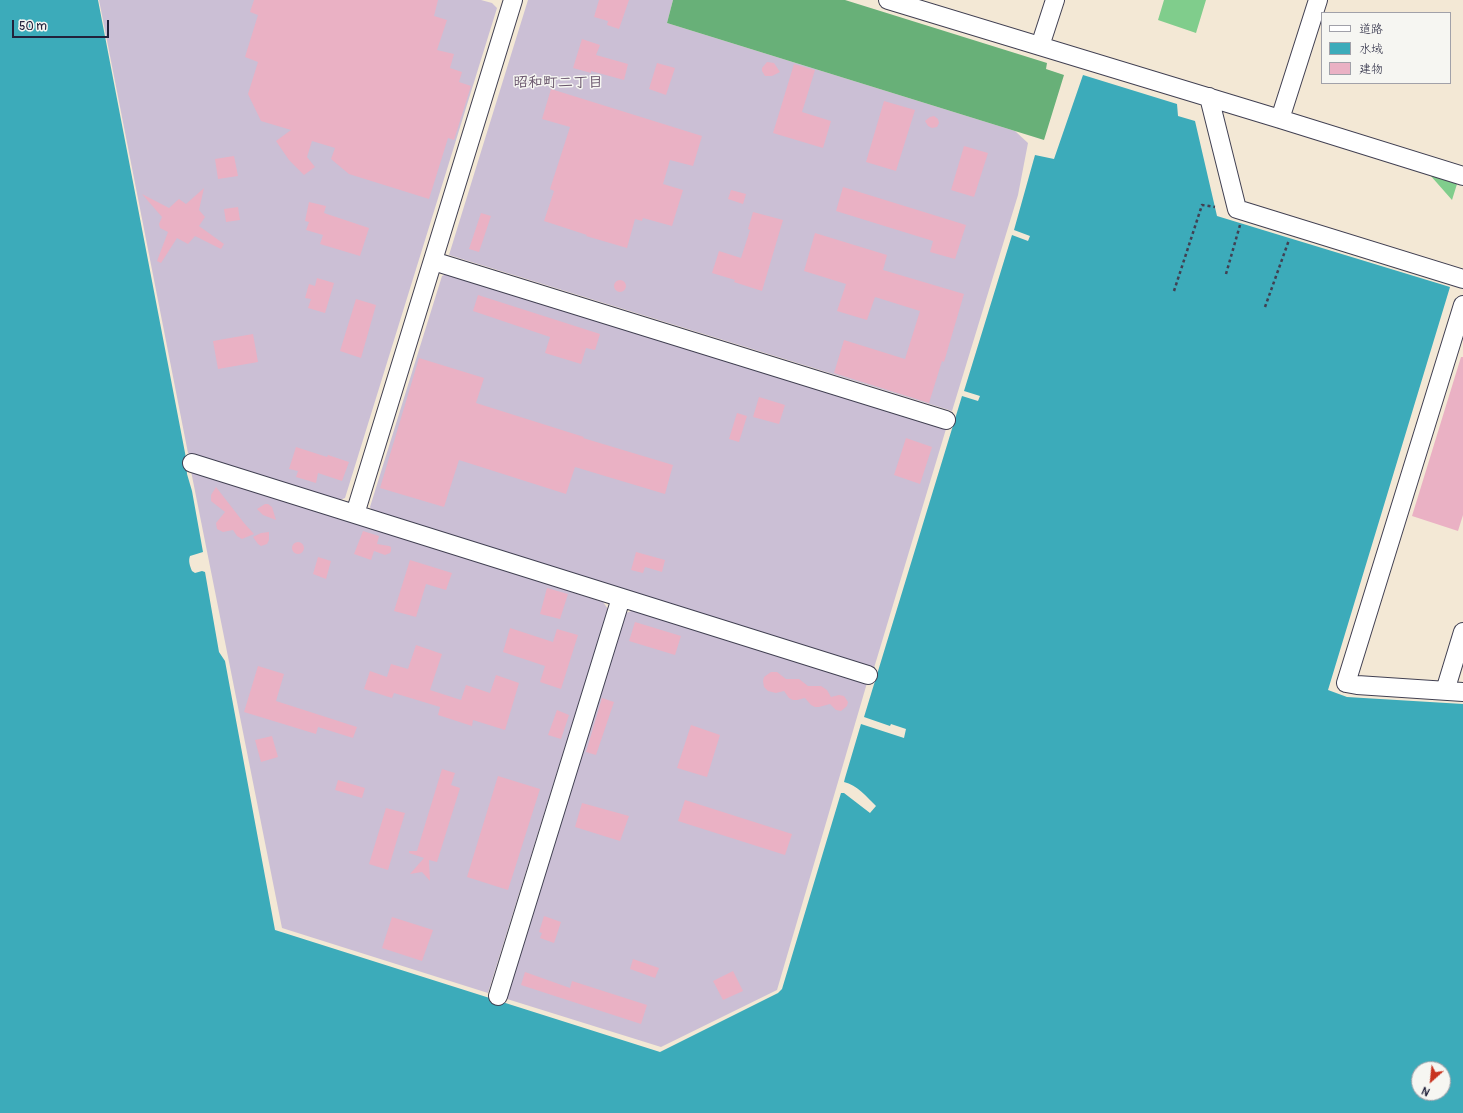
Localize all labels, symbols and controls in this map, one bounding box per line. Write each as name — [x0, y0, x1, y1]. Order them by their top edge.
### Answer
scale bar — [14, 12, 111, 38]
legend — [1321, 12, 1451, 84]
text: 50 m — [19, 19, 47, 34]
text: 道路 — [1359, 22, 1383, 37]
text: 水域 — [1359, 42, 1383, 57]
text: 建物 — [1359, 62, 1383, 77]
district label: 昭和町二丁目 — [513, 74, 603, 92]
north arrow — [1411, 1061, 1451, 1101]
text: N — [1420, 1084, 1432, 1099]

